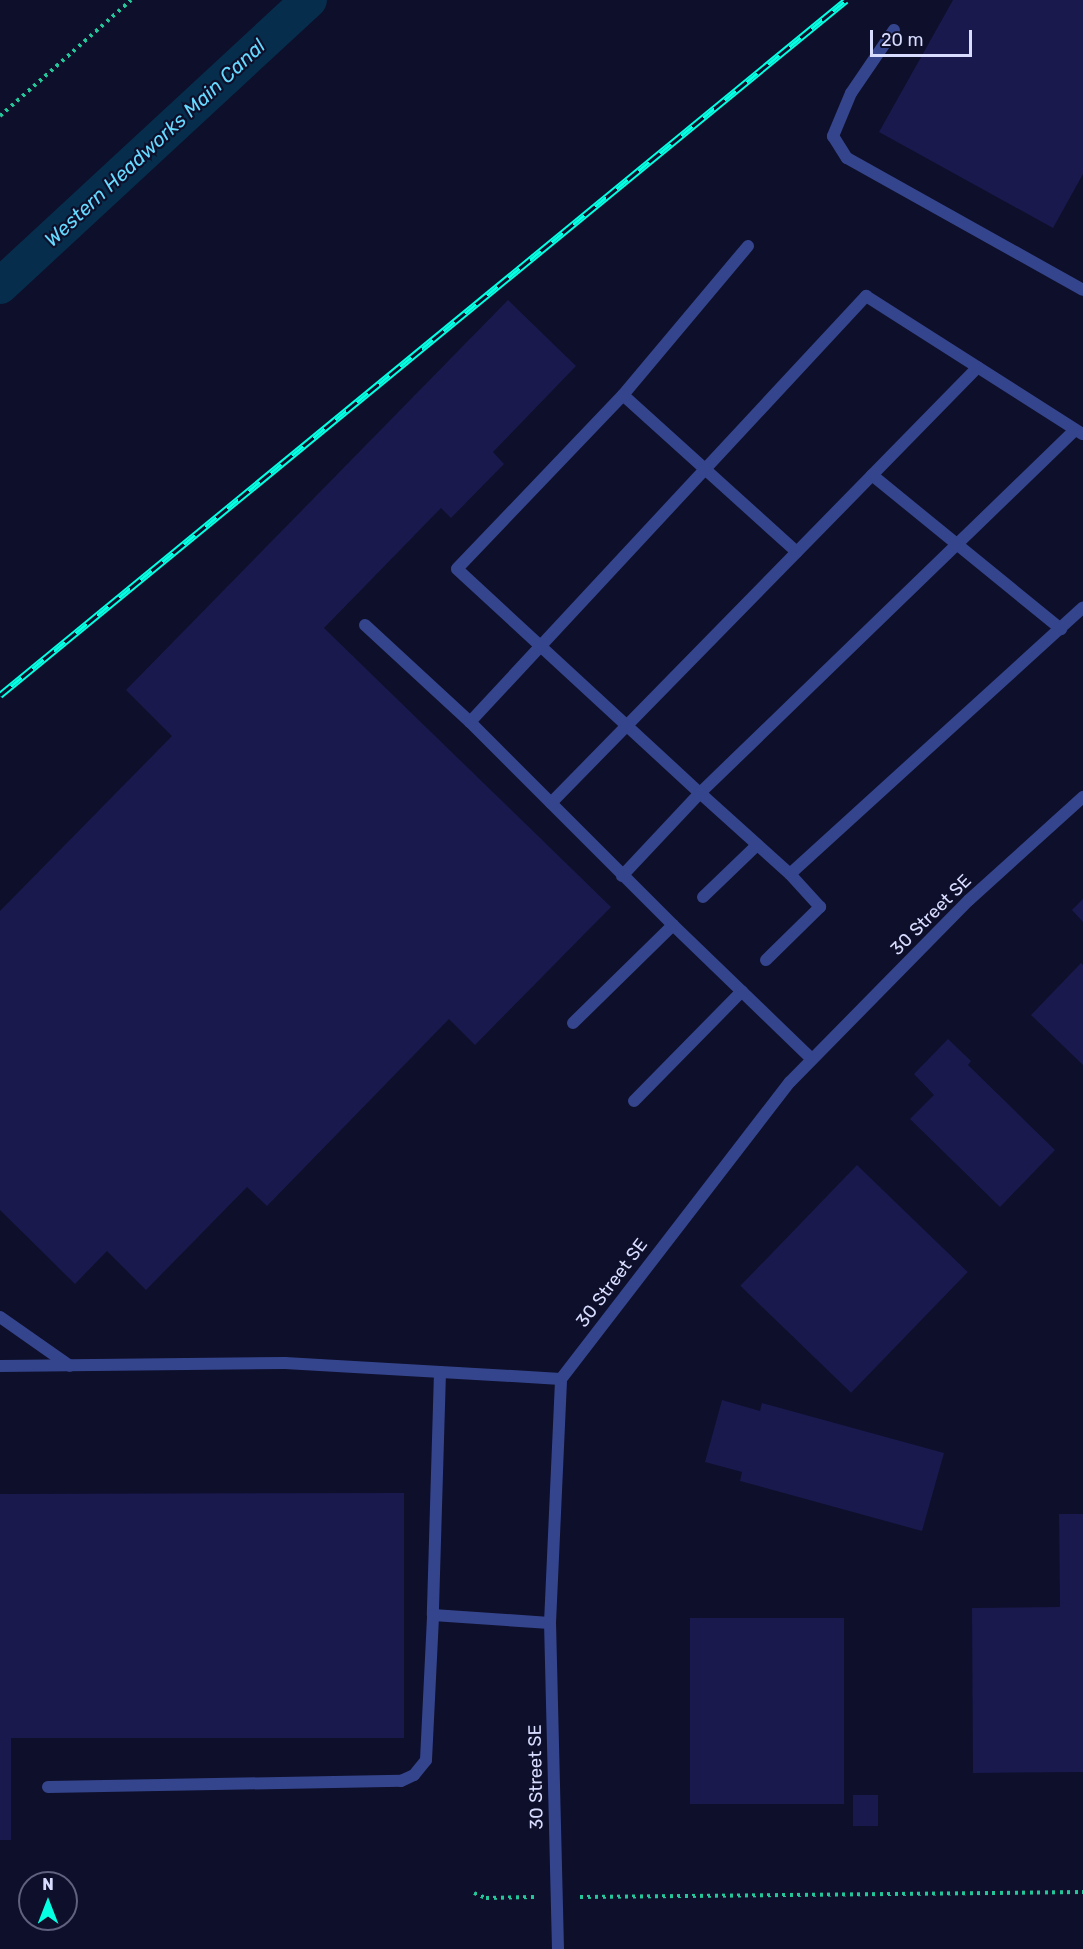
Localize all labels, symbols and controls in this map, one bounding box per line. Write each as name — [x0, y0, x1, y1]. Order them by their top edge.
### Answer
scale bar — [873, 18, 975, 56]
text: 20 m — [881, 29, 923, 51]
water label: Western Headworks Main Canal — [40, 34, 270, 252]
street label: 30 Street SE — [886, 870, 976, 960]
street label: 30 Street SE — [572, 1234, 652, 1332]
street label: 30 Street SE — [524, 1724, 548, 1830]
north arrow — [18, 1871, 78, 1931]
text: N — [42, 1875, 54, 1894]

